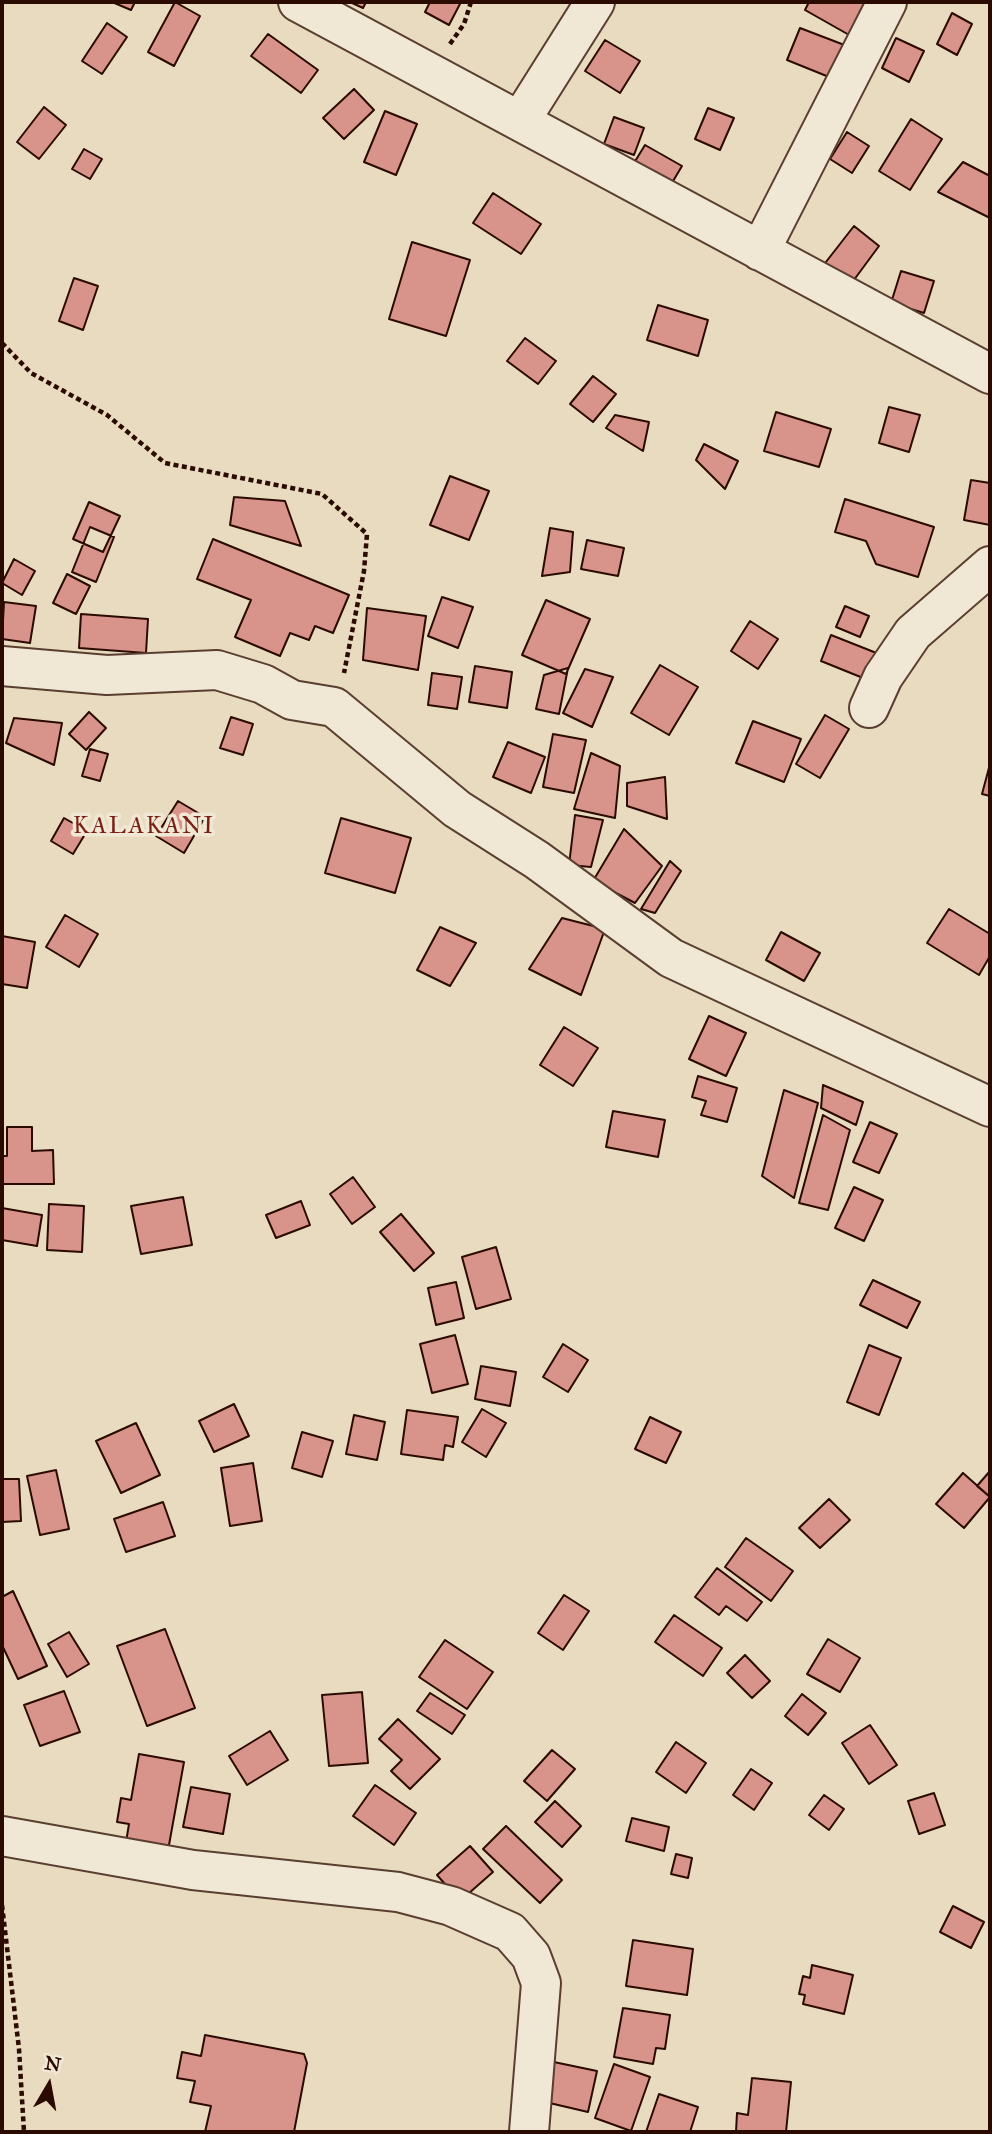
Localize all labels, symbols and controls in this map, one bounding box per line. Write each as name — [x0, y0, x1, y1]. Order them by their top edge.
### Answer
district label: KALAKANI — [74, 813, 214, 841]
north arrow — [14, 2050, 84, 2120]
text: N — [43, 2051, 63, 2077]

